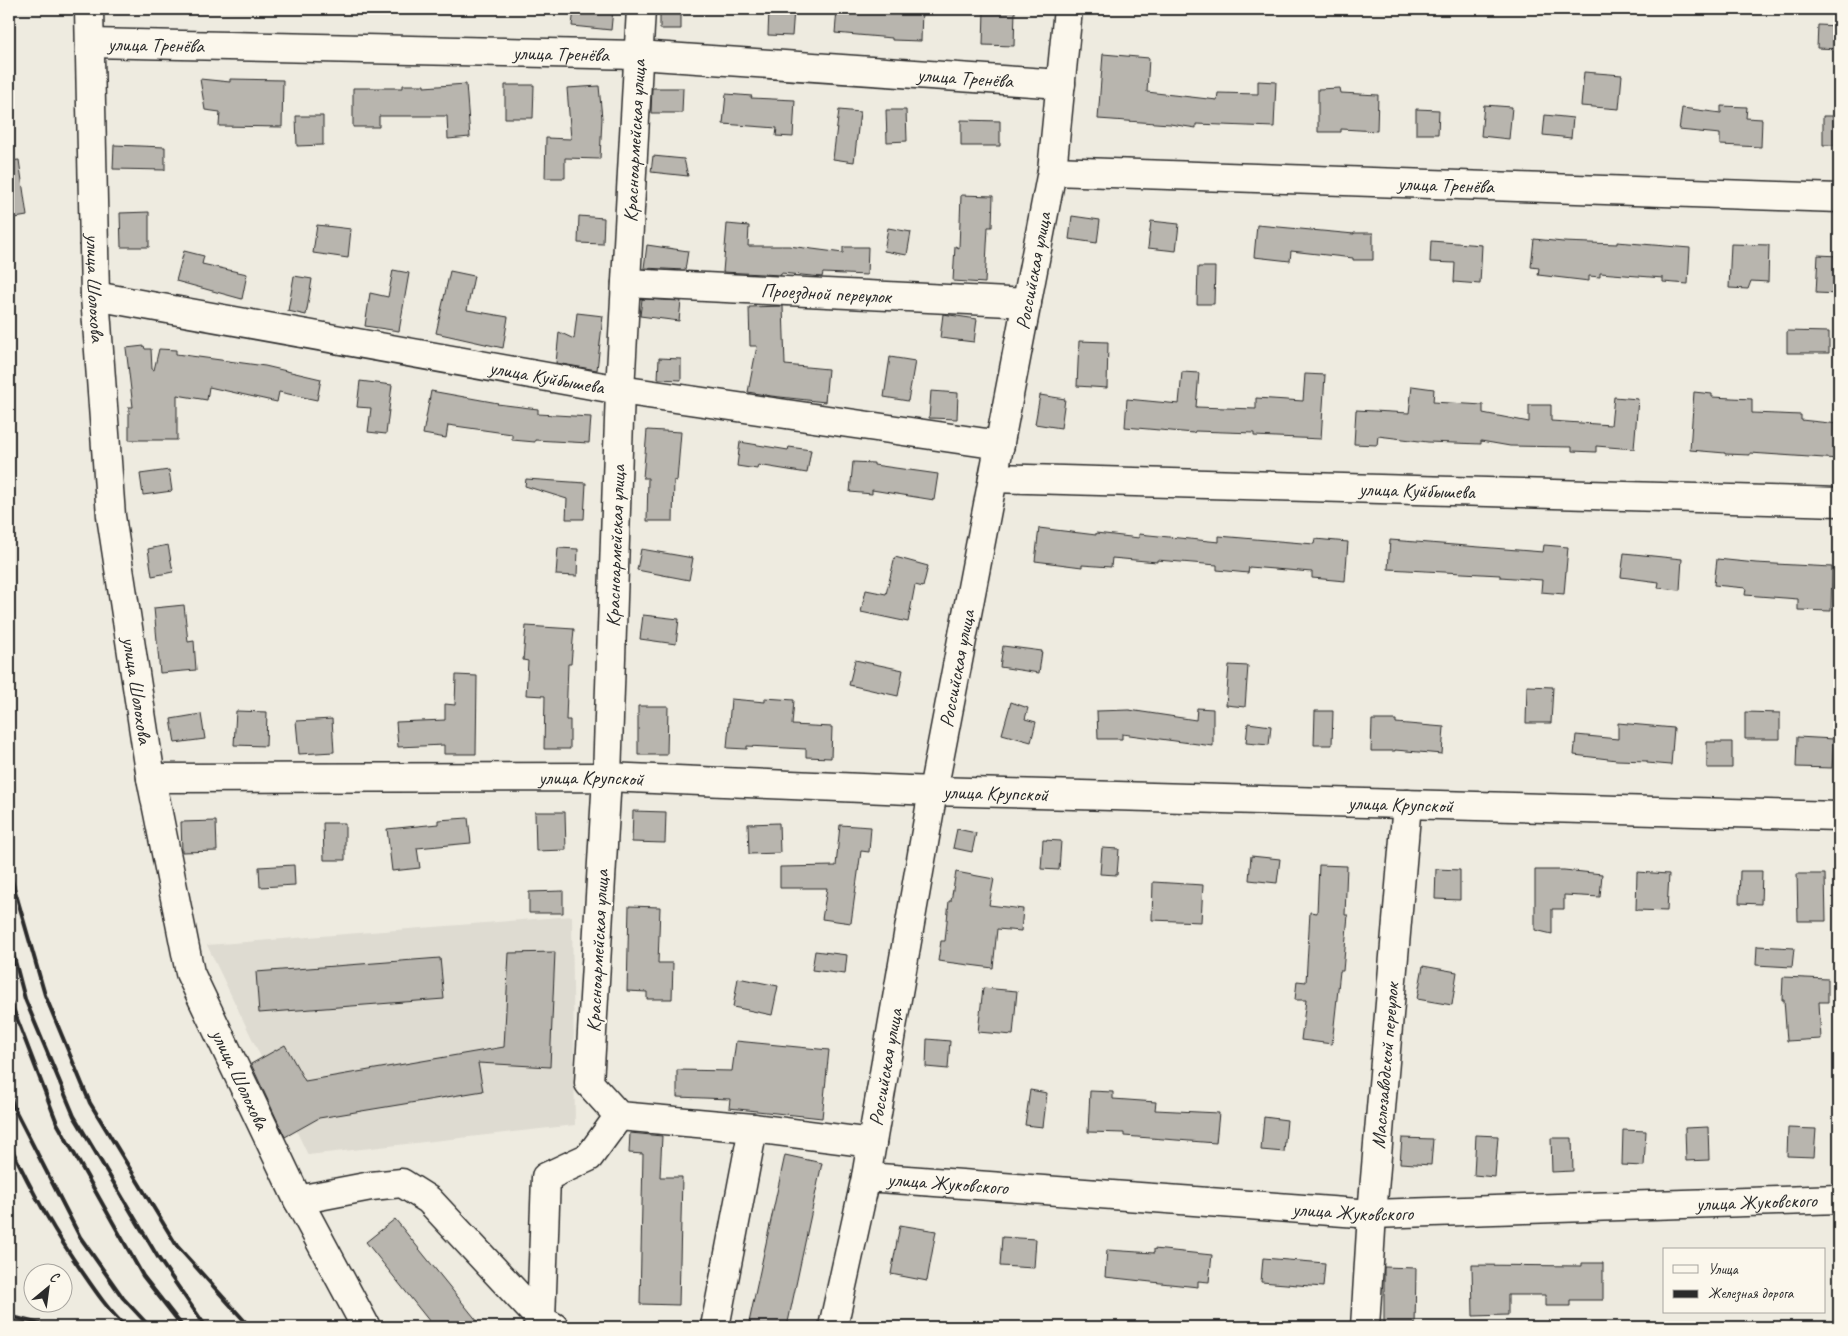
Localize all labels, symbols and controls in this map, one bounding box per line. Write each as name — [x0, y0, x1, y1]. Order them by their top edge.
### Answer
street label: улица Тренёва — [107, 31, 206, 59]
street label: улица Тренёва — [512, 40, 610, 67]
street label: Красноармейская улица — [618, 57, 651, 223]
street label: улица Тренёва — [915, 62, 1015, 94]
street label: улица Тренёва — [1396, 171, 1495, 199]
street label: Российская улица — [1010, 208, 1057, 332]
street label: улица Шолохова — [81, 233, 110, 344]
street label: Проездной переулок — [760, 278, 893, 309]
street label: улица Куйбышева — [487, 355, 608, 400]
street label: Красноармейская улица — [600, 463, 631, 628]
street label: улица Куйбышева — [1358, 476, 1477, 505]
street label: Российская улица — [934, 606, 981, 729]
street label: улица Шолохова — [116, 634, 158, 747]
street label: улица Крупской — [537, 765, 646, 792]
street label: улица Крупской — [942, 779, 1050, 807]
street label: улица Крупской — [1347, 790, 1455, 818]
street label: Красноармейская улица — [581, 867, 614, 1033]
street label: Маслозаводской переулок — [1366, 980, 1405, 1150]
street label: Российская улица — [863, 1005, 908, 1128]
street label: улица Шолохова — [205, 1024, 275, 1135]
street label: улица Жуковского — [886, 1167, 1010, 1200]
street label: улица Жуковского — [1695, 1188, 1818, 1217]
street label: улица Жуковского — [1291, 1196, 1414, 1227]
legend — [1663, 1248, 1826, 1314]
text: Улица — [1708, 1260, 1739, 1279]
north arrow — [22, 1264, 72, 1314]
text: С — [47, 1268, 63, 1287]
text: Железная дорога — [1708, 1284, 1795, 1303]

